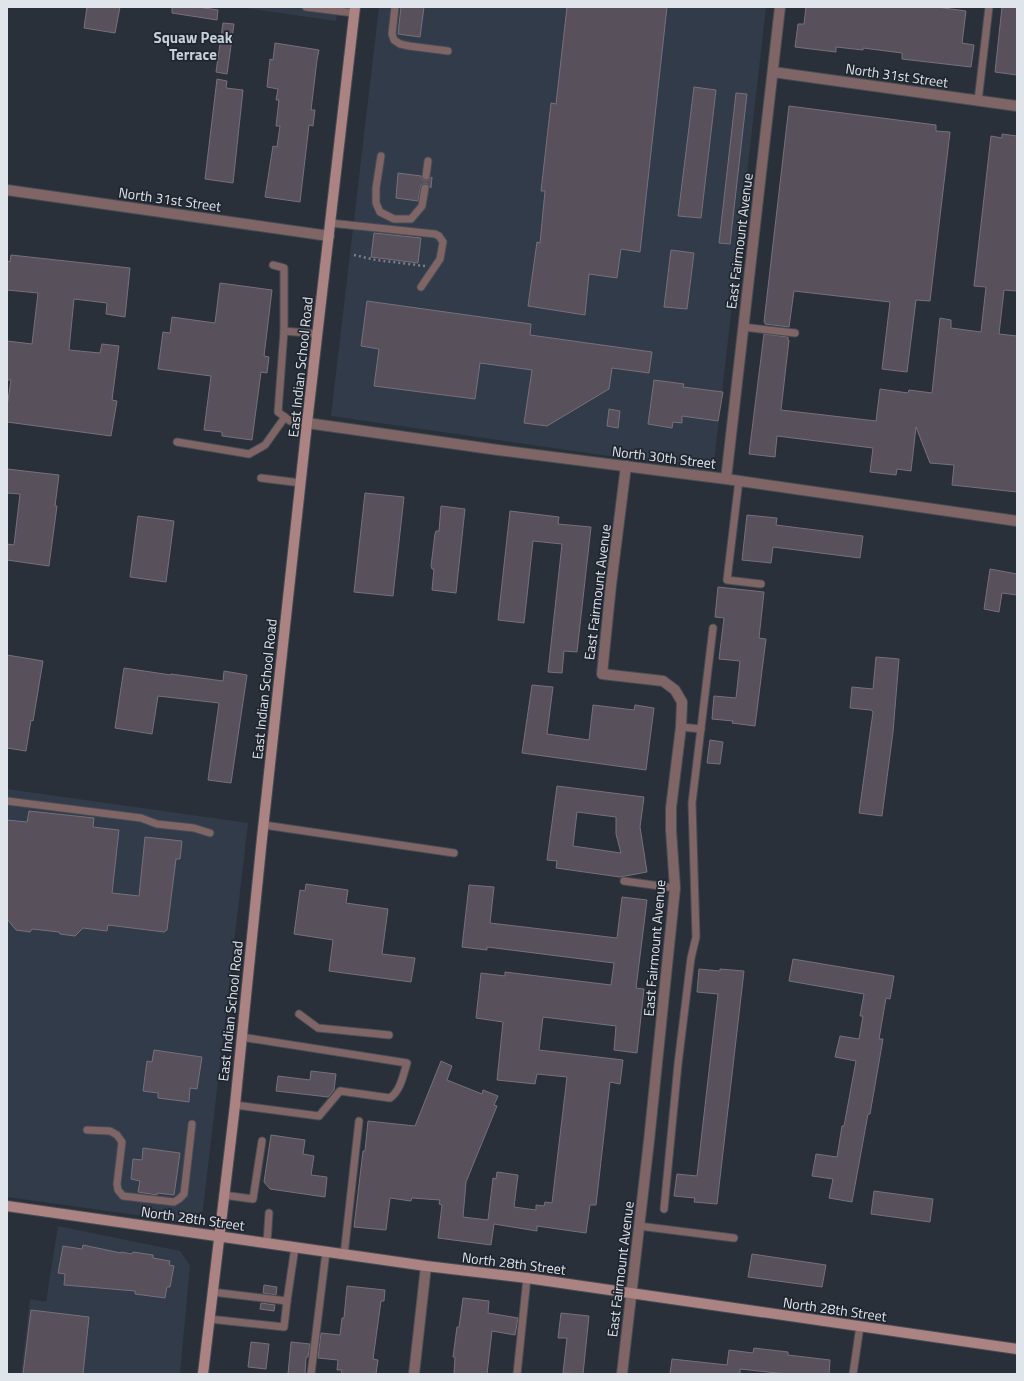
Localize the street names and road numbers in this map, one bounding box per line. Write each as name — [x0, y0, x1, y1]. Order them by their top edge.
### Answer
street label: North 31st Street — [844, 57, 950, 93]
street label: East Fairmount Avenue — [720, 172, 758, 310]
street label: North 31st Street — [117, 181, 223, 217]
street label: East Indian School Road — [282, 296, 318, 438]
street label: North 30th Street — [611, 440, 717, 474]
street label: East Fairmount Avenue — [578, 523, 616, 661]
street label: East Indian School Road — [246, 618, 282, 760]
street label: East Fairmount Avenue — [638, 879, 670, 1017]
street label: East Indian School Road — [212, 940, 248, 1082]
street label: North 28th Street — [140, 1200, 246, 1236]
street label: East Fairmount Avenue — [601, 1200, 639, 1338]
street label: North 28th Street — [461, 1246, 567, 1280]
street label: North 28th Street — [782, 1291, 888, 1327]

